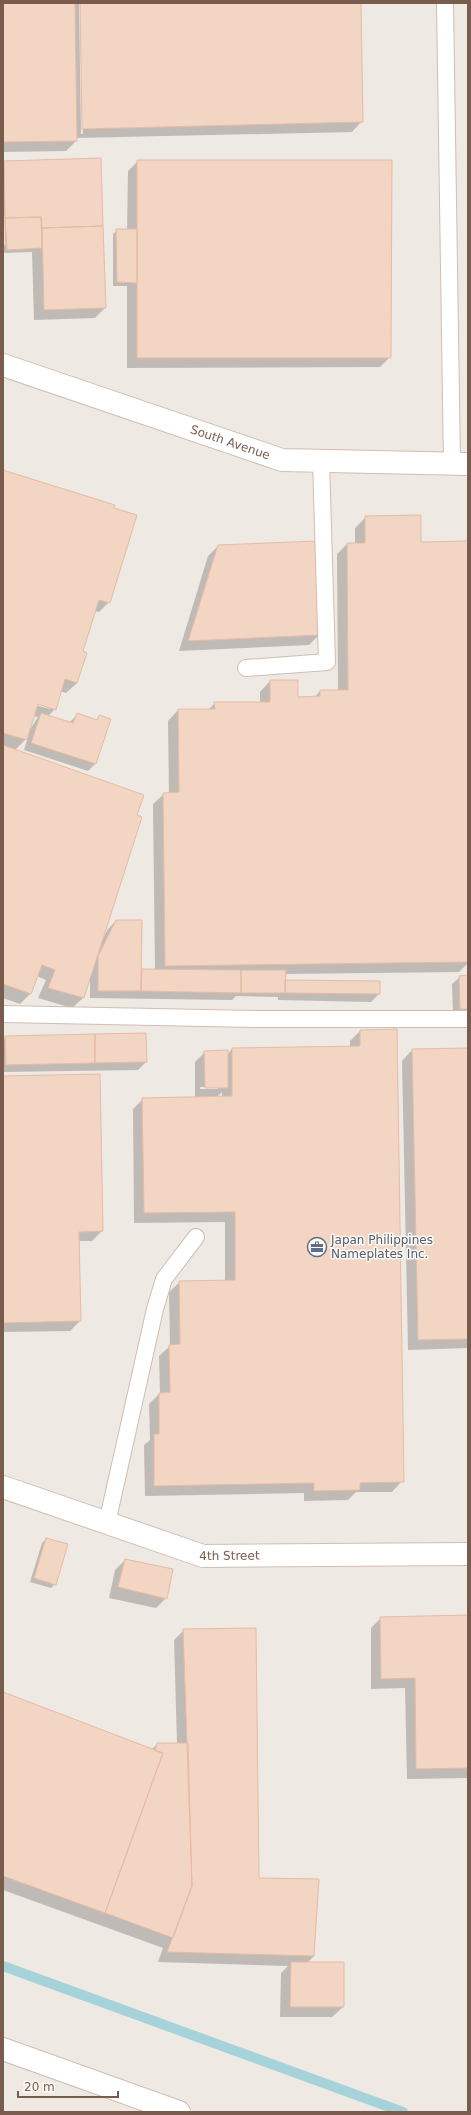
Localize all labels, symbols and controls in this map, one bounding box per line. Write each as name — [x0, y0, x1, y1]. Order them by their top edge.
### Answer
street label: South Avenue — [188, 422, 272, 462]
place label: Japan Philippines Nameplates Inc. — [330, 1233, 433, 1261]
office icon: Japan Philippines Nameplates Inc. — [306, 1236, 328, 1258]
street label: 4th Street — [199, 1549, 260, 1563]
scale bar — [18, 2073, 118, 2099]
text: 20 m — [24, 2080, 55, 2094]

